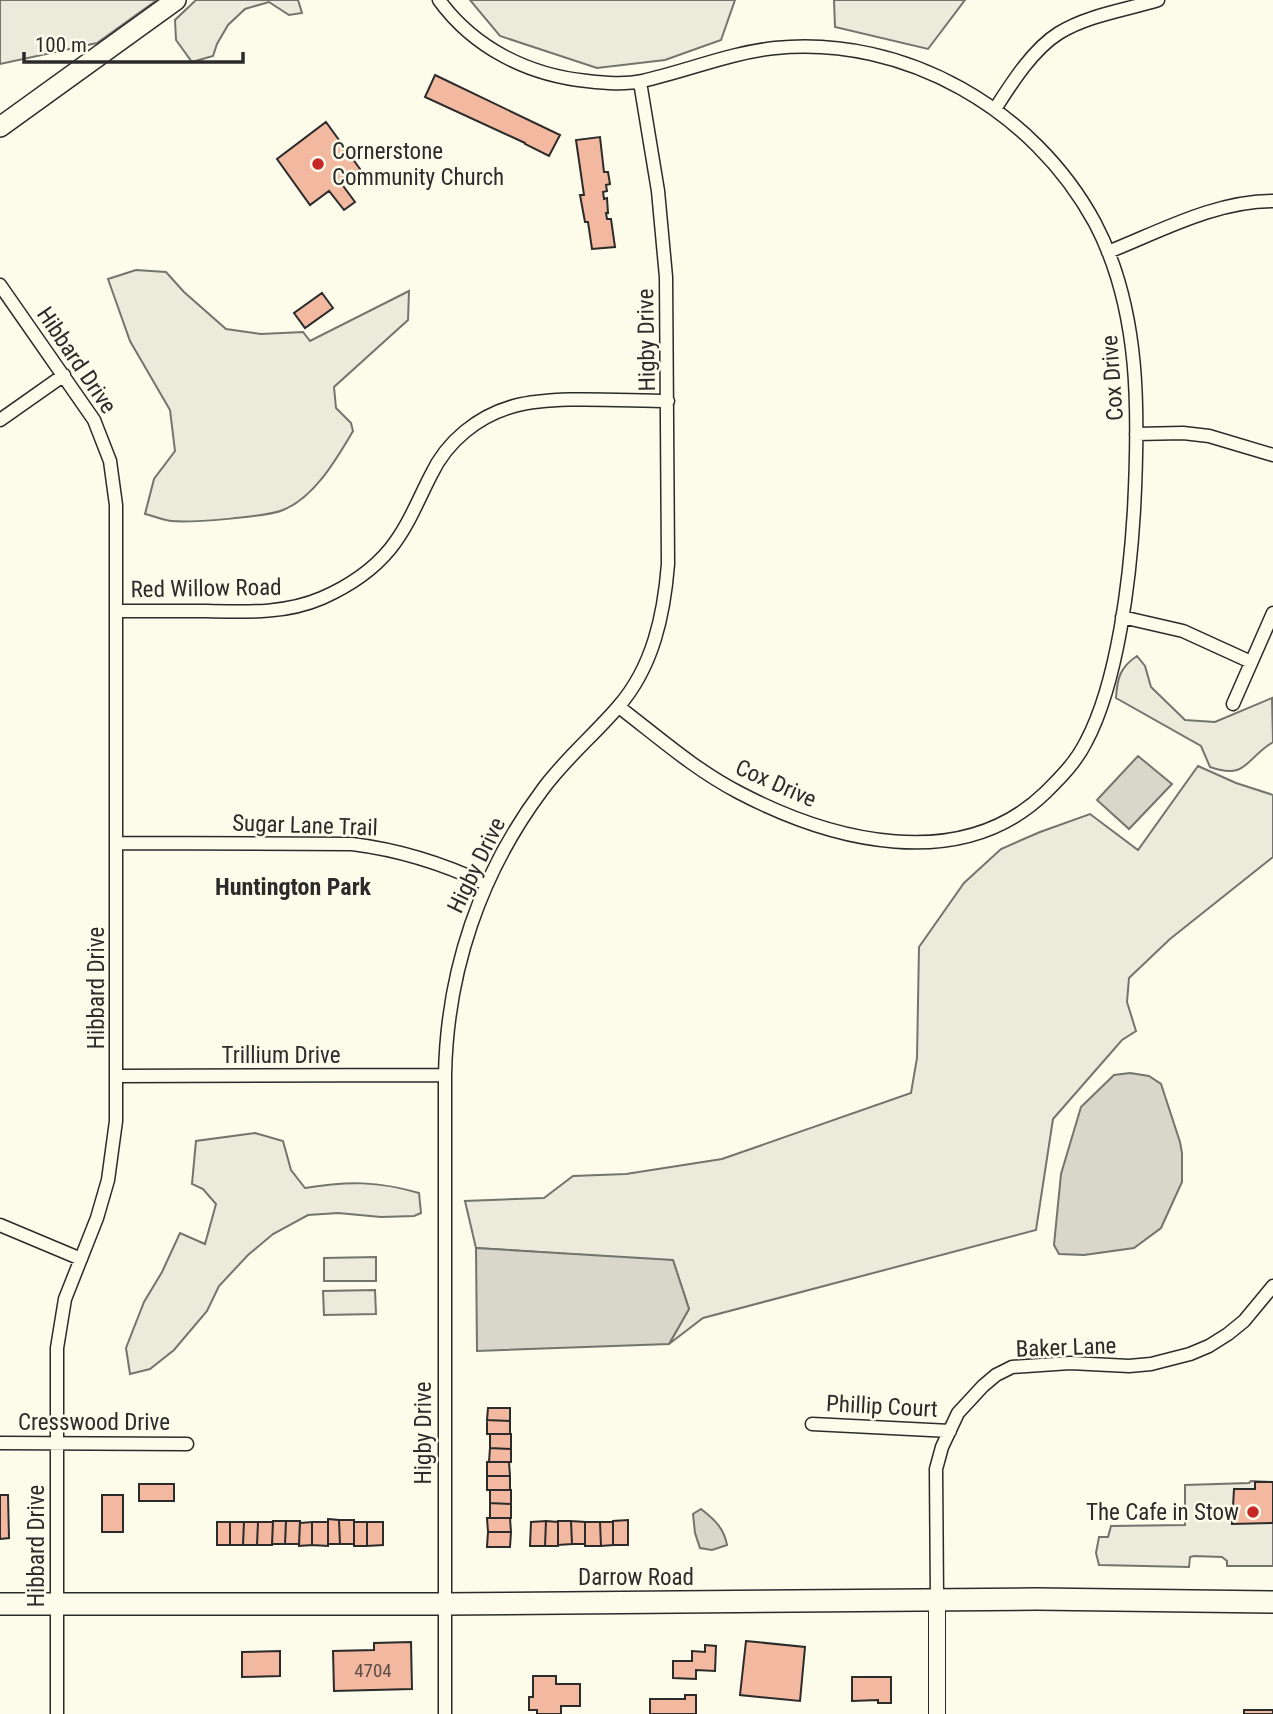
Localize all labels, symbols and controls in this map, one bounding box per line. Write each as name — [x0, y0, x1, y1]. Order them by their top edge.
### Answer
scale bar — [24, 21, 243, 65]
text: 100 m — [35, 33, 87, 57]
place label: Cornerstone Community Church — [332, 138, 504, 191]
marker: Cornerstone Community Church — [310, 156, 326, 172]
street label: Higby Drive — [632, 288, 661, 392]
street label: Hibbard Drive — [31, 302, 122, 419]
street label: Cox Drive — [1096, 334, 1129, 422]
street label: Red Willow Road — [130, 574, 282, 603]
street label: Cox Drive — [731, 754, 820, 813]
street label: Sugar Lane Trail — [232, 809, 378, 842]
street label: Higby Drive — [442, 813, 511, 917]
district label: Huntington Park — [215, 873, 372, 901]
street label: Hibbard Drive — [83, 927, 110, 1049]
street label: Trillium Drive — [222, 1042, 340, 1069]
street label: Baker Lane — [1015, 1332, 1117, 1363]
street label: Higby Drive — [410, 1382, 437, 1484]
street label: Phillip Court — [826, 1390, 938, 1423]
street label: Cresswood Drive — [18, 1409, 170, 1436]
street label: Hibbard Drive — [23, 1485, 50, 1607]
place label: The Cafe in Stow — [1086, 1499, 1239, 1526]
marker: The Cafe in Stow — [1245, 1504, 1261, 1520]
street label: Darrow Road — [578, 1564, 694, 1591]
house number: 4704 — [354, 1659, 392, 1682]

